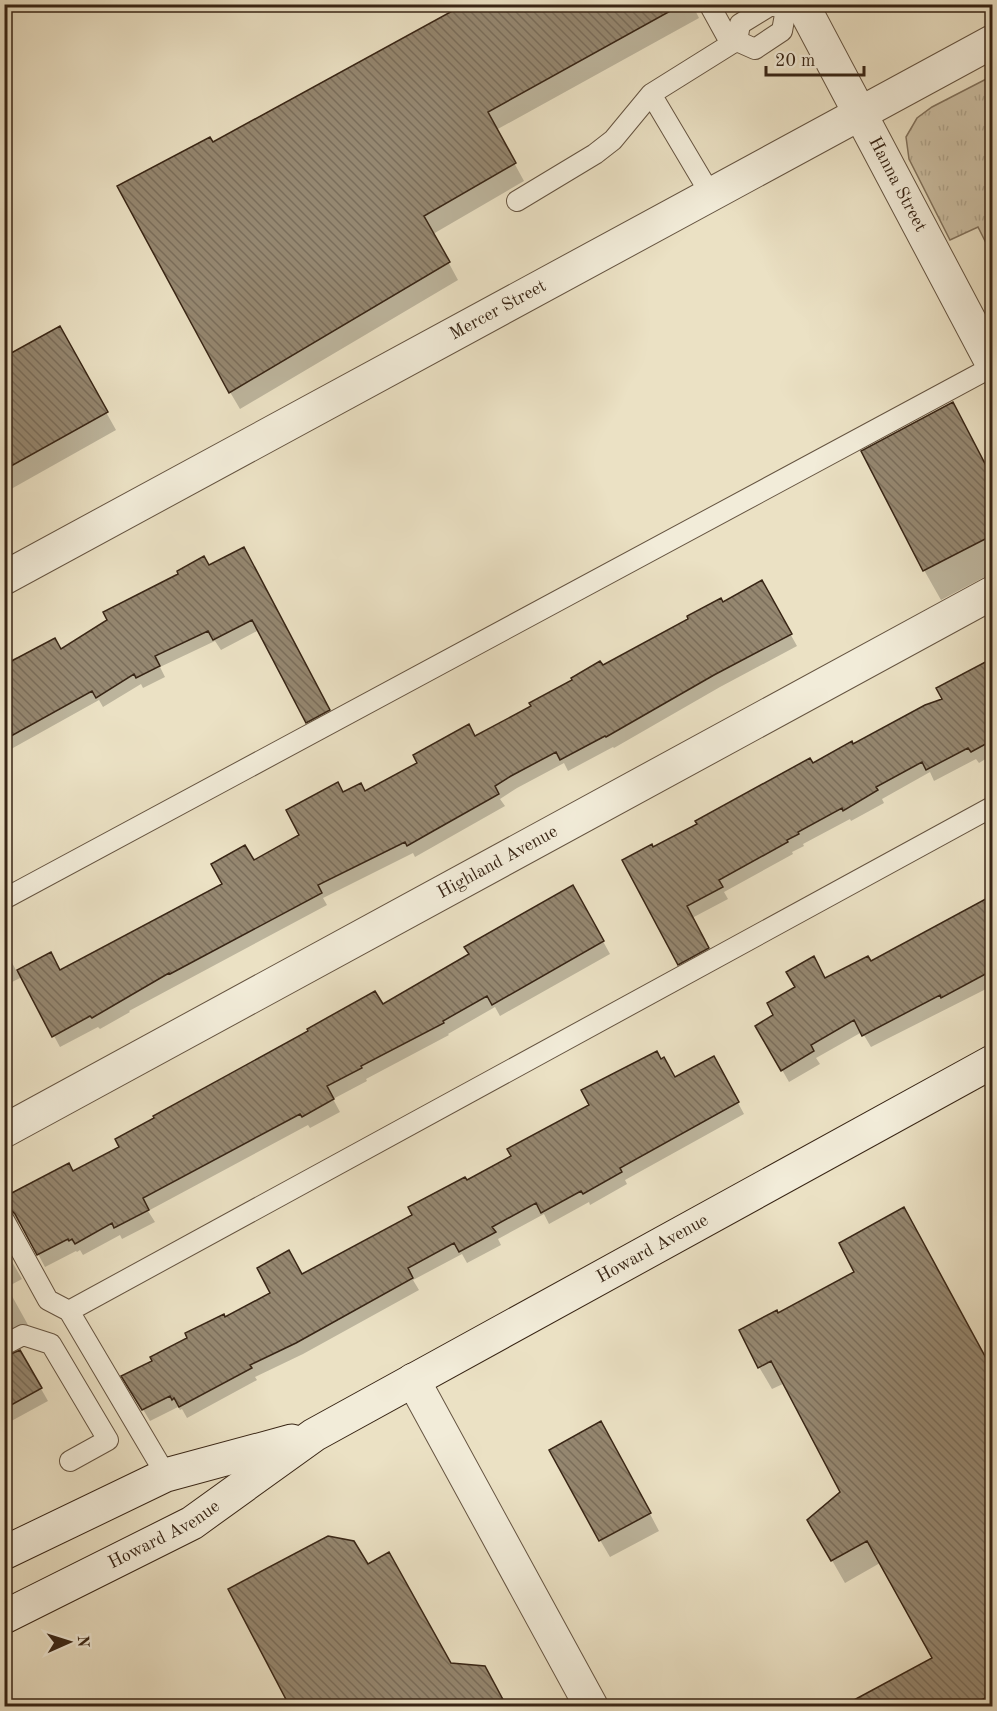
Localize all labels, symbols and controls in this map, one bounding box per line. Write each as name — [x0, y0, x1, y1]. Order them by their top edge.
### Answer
scale bar — [766, 39, 864, 77]
text: 20 m — [775, 52, 815, 70]
street label: Hanna Street — [865, 134, 930, 235]
street label: Mercer Street — [447, 277, 549, 343]
street label: Highland Avenue — [435, 822, 561, 902]
street label: Howard Avenue — [594, 1211, 711, 1287]
street label: Howard Avenue — [105, 1497, 223, 1572]
north arrow — [39, 1612, 99, 1672]
text: N — [74, 1635, 90, 1649]

